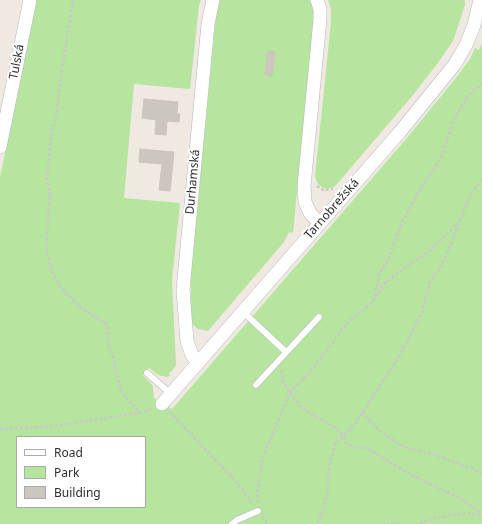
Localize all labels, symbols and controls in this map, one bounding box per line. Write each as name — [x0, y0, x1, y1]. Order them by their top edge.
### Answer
street label: Tulská — [7, 43, 27, 81]
street label: Durhamská — [183, 149, 203, 215]
street label: Tarnobrežská — [302, 176, 362, 242]
legend — [16, 436, 146, 508]
text: Road — [54, 444, 83, 461]
text: Park — [54, 464, 79, 481]
text: Building — [54, 484, 101, 501]

